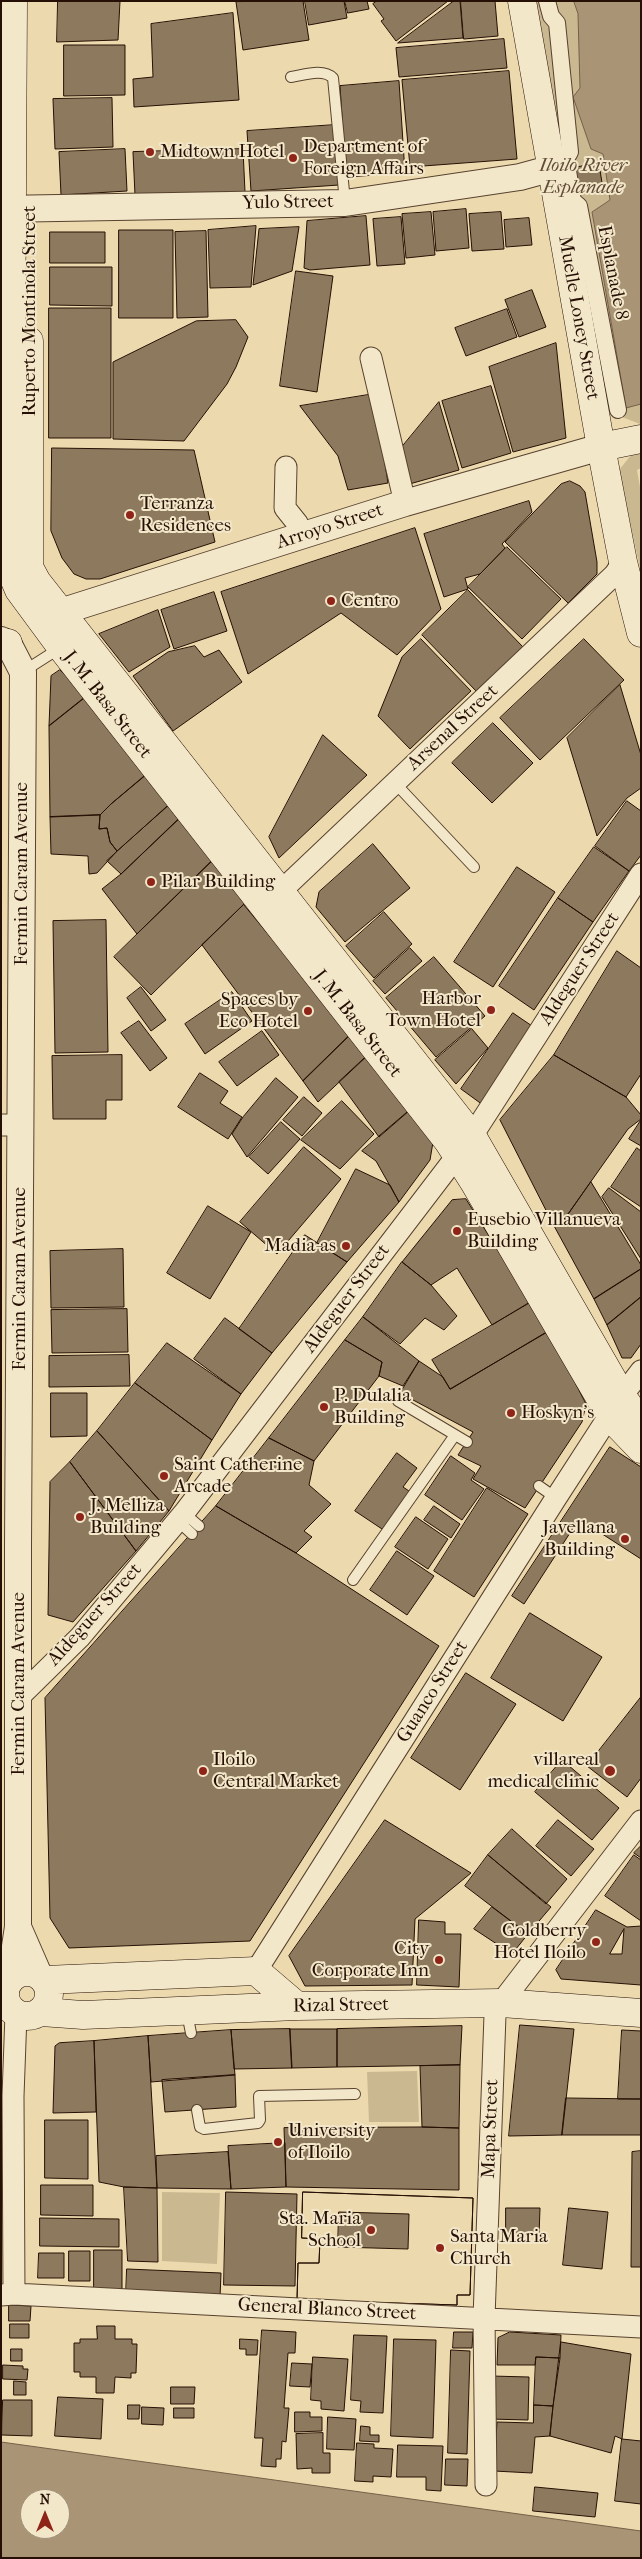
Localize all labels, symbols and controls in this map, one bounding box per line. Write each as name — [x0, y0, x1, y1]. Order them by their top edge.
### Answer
place label: Department of Foreign Affairs — [303, 136, 424, 180]
place label: Midtown Hotel — [160, 141, 284, 163]
marker: Midtown Hotel — [144, 146, 156, 158]
marker: Department of Foreign Affairs — [287, 152, 299, 164]
park label: Iloilo River Esplanade — [539, 155, 627, 199]
street label: Yulo Street — [242, 191, 334, 215]
street label: Ruperto Montinola Street — [19, 205, 41, 417]
street label: Esplanade 8 — [592, 224, 632, 322]
street label: Muelle Loney Street — [552, 234, 604, 402]
place label: Terranza Residences — [140, 493, 231, 537]
street label: Arroyo Street — [274, 499, 386, 555]
marker: Terranza Residences — [124, 509, 136, 521]
place label: Centro — [341, 590, 398, 612]
marker: Centro — [325, 595, 337, 607]
street label: J. M. Basa Street — [58, 646, 156, 764]
street label: Arsenal Street — [403, 680, 503, 776]
street label: Fermin Caram Avenue — [11, 782, 33, 966]
place label: Pilar Building — [161, 871, 275, 893]
marker: Pilar Building — [145, 876, 157, 888]
street label: Aldeguer Street — [535, 908, 625, 1030]
street label: J. M. Basa Street — [308, 965, 406, 1083]
place label: Harbor Town Hotel — [386, 988, 481, 1032]
place label: Spaces by Eco Hotel — [219, 989, 298, 1033]
marker: Harbor Town Hotel — [485, 1004, 497, 1016]
marker: Spaces by Eco Hotel — [302, 1005, 314, 1017]
street label: Fermin Caram Avenue — [9, 1187, 31, 1371]
place label: Eusebio Villanueva Building — [467, 1209, 621, 1253]
marker: Eusebio Villanueva Building — [451, 1225, 463, 1237]
place label: Madia-as — [264, 1235, 336, 1257]
street label: Aldeguer Street — [299, 1240, 395, 1358]
marker: Madia-as — [340, 1240, 352, 1252]
place label: P. Dulalia Building — [334, 1385, 411, 1429]
marker: P. Dulalia Building — [318, 1401, 330, 1413]
place label: Hoskyn's — [521, 1402, 594, 1424]
marker: Hoskyn's — [505, 1407, 517, 1419]
place label: Saint Catherine Arcade — [174, 1454, 302, 1498]
marker: Saint Catherine Arcade — [158, 1470, 170, 1482]
place label: J. Melliza Building — [90, 1495, 164, 1539]
marker: J. Melliza Building — [74, 1511, 86, 1523]
place label: Javellana Building — [542, 1517, 615, 1561]
marker: Javellana Building — [619, 1533, 631, 1545]
street label: Aldeguer Street — [43, 1559, 147, 1671]
street label: Fermin Caram Avenue — [8, 1592, 30, 1776]
street label: Guanco Street — [393, 1637, 473, 1747]
place label: Iloilo Central Market — [213, 1749, 339, 1793]
place label: villareal medical clinic — [487, 1749, 599, 1793]
marker: villareal medical clinic — [603, 1764, 617, 1778]
marker: Iloilo Central Market — [197, 1765, 209, 1777]
place label: Goldberry Hotel Iloilo — [494, 1920, 586, 1964]
marker: Goldberry Hotel Iloilo — [590, 1936, 602, 1948]
place label: City Corporate Inn — [312, 1938, 429, 1982]
marker: City Corporate Inn — [433, 1954, 445, 1966]
street label: Rizal Street — [293, 1994, 389, 2018]
street label: Mapa Street — [478, 2079, 504, 2179]
place label: University of Iloilo — [288, 2120, 375, 2164]
marker: University of Iloilo — [272, 2136, 284, 2148]
place label: Sta. Maria School — [279, 2208, 361, 2252]
marker: Sta. Maria School — [365, 2224, 377, 2236]
place label: Santa Maria Church — [450, 2226, 548, 2270]
marker: Santa Maria Church — [434, 2242, 446, 2254]
street label: General Blanco Street — [237, 2294, 417, 2326]
north arrow — [20, 2489, 70, 2539]
text: N — [40, 2491, 50, 2508]

